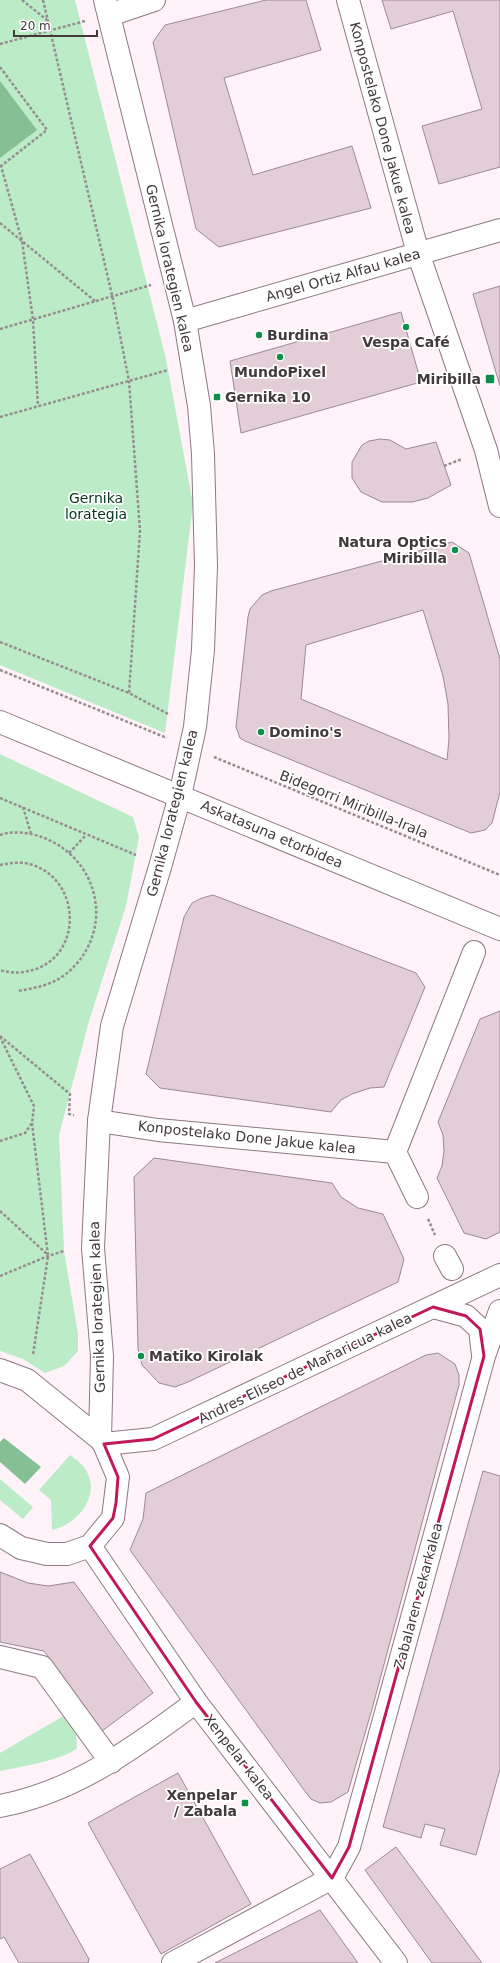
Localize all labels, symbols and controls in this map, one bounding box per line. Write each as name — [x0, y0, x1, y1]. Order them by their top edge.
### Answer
scale bar — [14, 12, 97, 38]
text: 20 m — [20, 19, 51, 33]
street label: Konpostelako Done Jakue kalea — [347, 20, 419, 236]
street label: Gernika lorategien kalea — [143, 183, 197, 353]
street label: Angel Ortiz Alfau kalea — [264, 245, 422, 305]
marker: Vespa Café — [401, 322, 411, 332]
place label: Burdina — [267, 327, 329, 343]
marker: Burdina — [254, 330, 264, 340]
place label: Vespa Café — [362, 334, 450, 350]
marker: MundoPixel — [275, 352, 285, 362]
place label: MundoPixel — [234, 364, 326, 380]
place label: Miribilla — [417, 371, 481, 387]
marker: Miribilla — [484, 373, 496, 385]
place label: Gernika 10 — [225, 389, 311, 405]
marker: Gernika 10 — [212, 392, 222, 402]
park label: Gernika lorategia — [65, 490, 127, 522]
place label: Natura Optics Miribilla — [338, 534, 447, 566]
marker: Natura Optics Miribilla — [450, 545, 460, 555]
place label: Domino's — [269, 724, 342, 740]
marker: Domino's — [256, 727, 266, 737]
street label: Gernika lorategien kalea — [143, 728, 201, 898]
street label: Bidegorri Miribilla-Irala — [277, 767, 431, 841]
street label: Askatasuna etorbidea — [199, 797, 345, 871]
street label: Konpostelako Done Jakue kalea — [137, 1118, 357, 1156]
street label: Gernika lorategien kalea — [86, 1221, 108, 1393]
street label: Andres Eliseo de Mañaricua kalea — [196, 1309, 414, 1427]
place label: Matiko Kirolak — [149, 1348, 264, 1364]
marker: Matiko Kirolak — [136, 1351, 146, 1361]
street label: Zabalaren zekarkalea — [391, 1521, 445, 1671]
street label: Xenpelar kalea — [201, 1711, 277, 1803]
place label: Xenpelar / Zabala — [166, 1787, 237, 1819]
marker: Xenpelar / Zabala — [240, 1798, 250, 1808]

